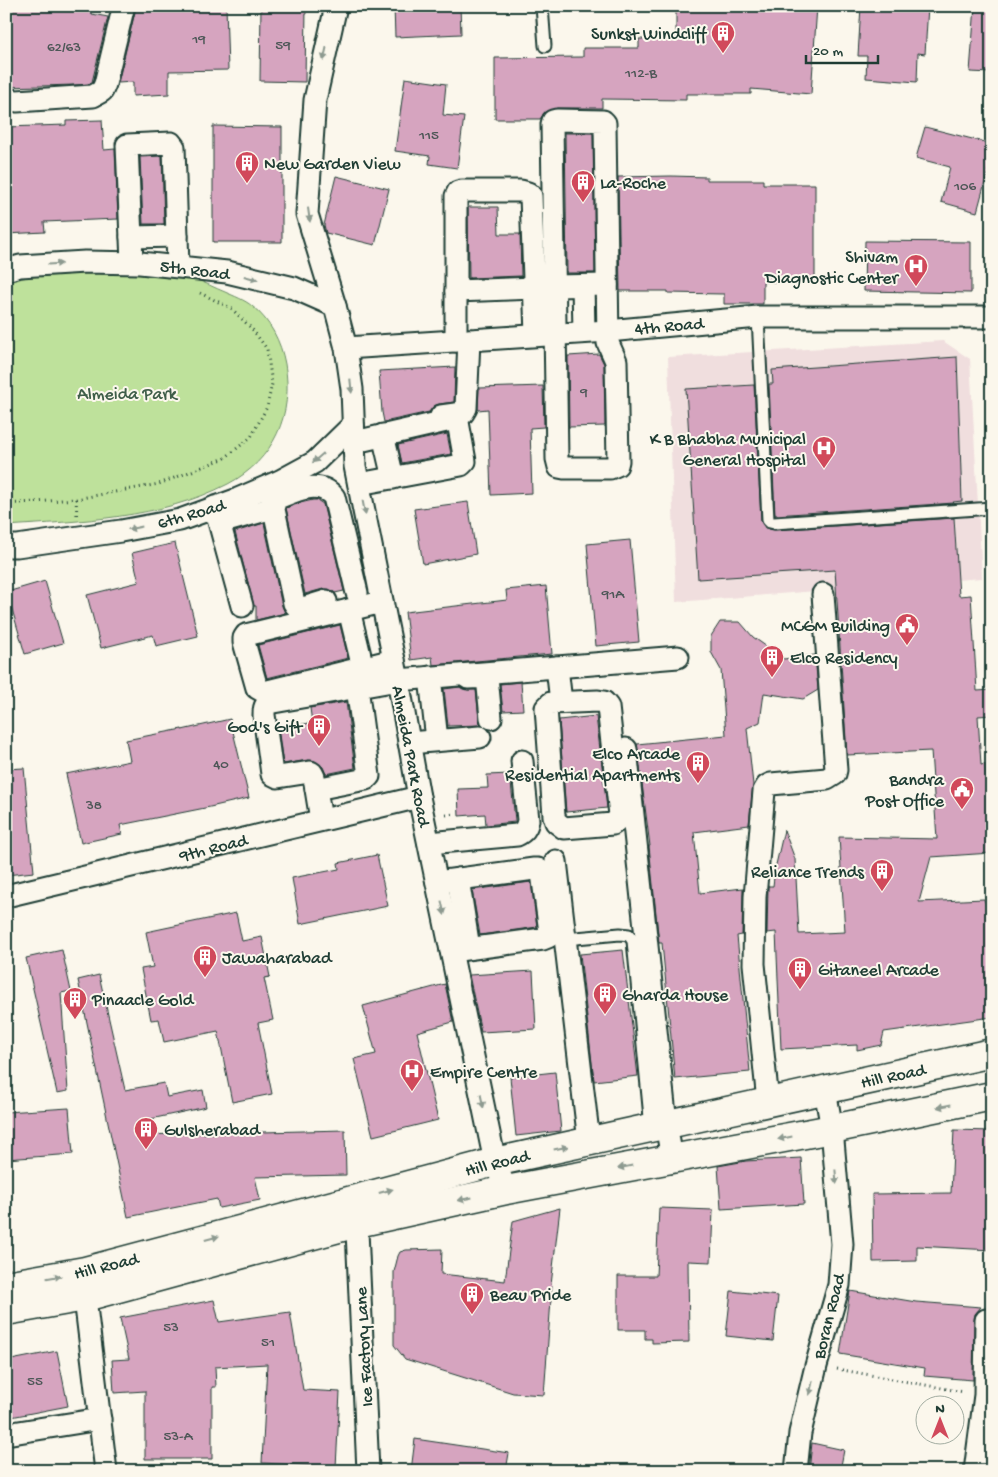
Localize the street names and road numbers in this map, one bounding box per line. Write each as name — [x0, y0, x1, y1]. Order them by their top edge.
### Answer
street label: 5th Road — [159, 257, 232, 286]
street label: 4th Road — [634, 314, 706, 341]
street label: 6th Road — [155, 495, 229, 535]
street label: Almeida Park Road — [386, 684, 434, 830]
street label: 9th Road — [176, 830, 251, 868]
street label: Hill Road — [859, 1060, 929, 1095]
street label: Hill Road — [463, 1146, 533, 1183]
street label: Hill Road — [72, 1249, 142, 1286]
street label: Boran Road — [809, 1270, 851, 1362]
street label: Ice Factory Lane — [352, 1286, 379, 1407]

